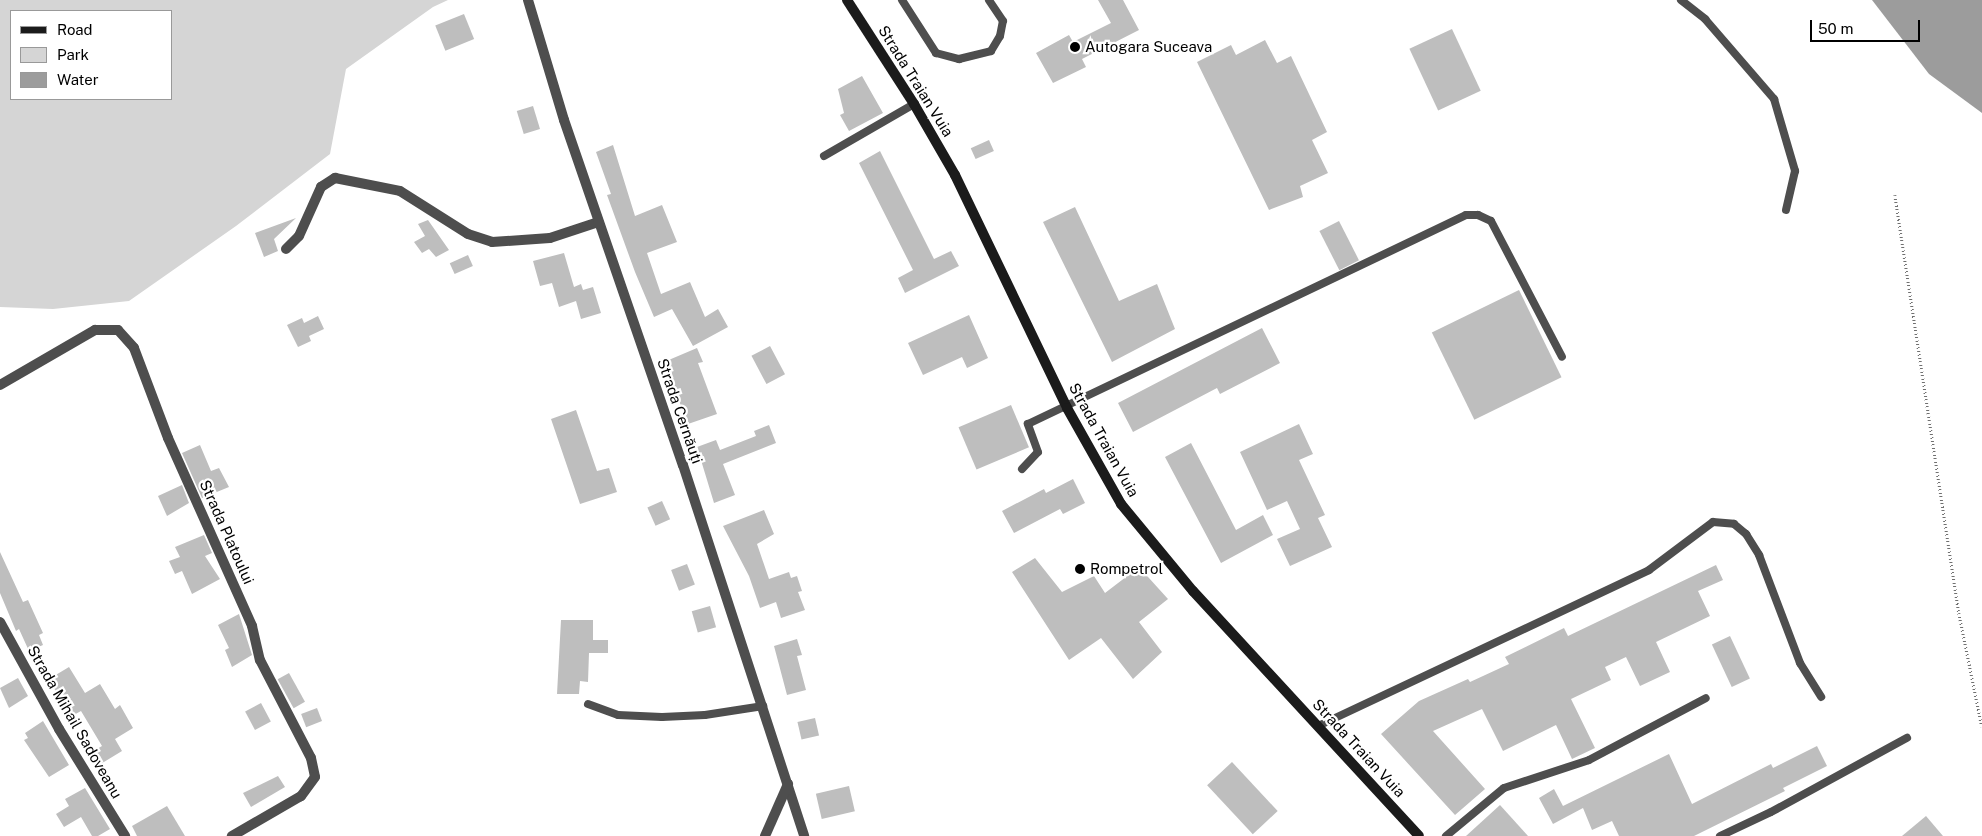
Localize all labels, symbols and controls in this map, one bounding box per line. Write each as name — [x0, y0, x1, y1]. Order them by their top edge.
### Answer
legend — [10, 10, 172, 100]
scale bar — [1812, 10, 1922, 42]
text: 50 m — [1818, 20, 1853, 37]
text: Road — [57, 21, 93, 38]
street label: Strada Traian Vuia — [874, 22, 958, 140]
place label: Autogara Suceava — [1085, 38, 1212, 56]
marker: Autogara Suceava — [1069, 41, 1081, 53]
text: Park — [57, 46, 89, 63]
text: Water — [57, 71, 99, 88]
street label: Strada Cernăuți — [654, 356, 706, 466]
street label: Strada Traian Vuia — [1065, 380, 1143, 500]
street label: Strada Platoului — [196, 477, 258, 587]
place label: Rompetrol — [1090, 560, 1163, 578]
marker: Rompetrol — [1074, 563, 1086, 575]
street label: Strada Mihail Sadoveanu — [24, 642, 126, 802]
street label: Strada Traian Vuia — [1309, 695, 1409, 801]

